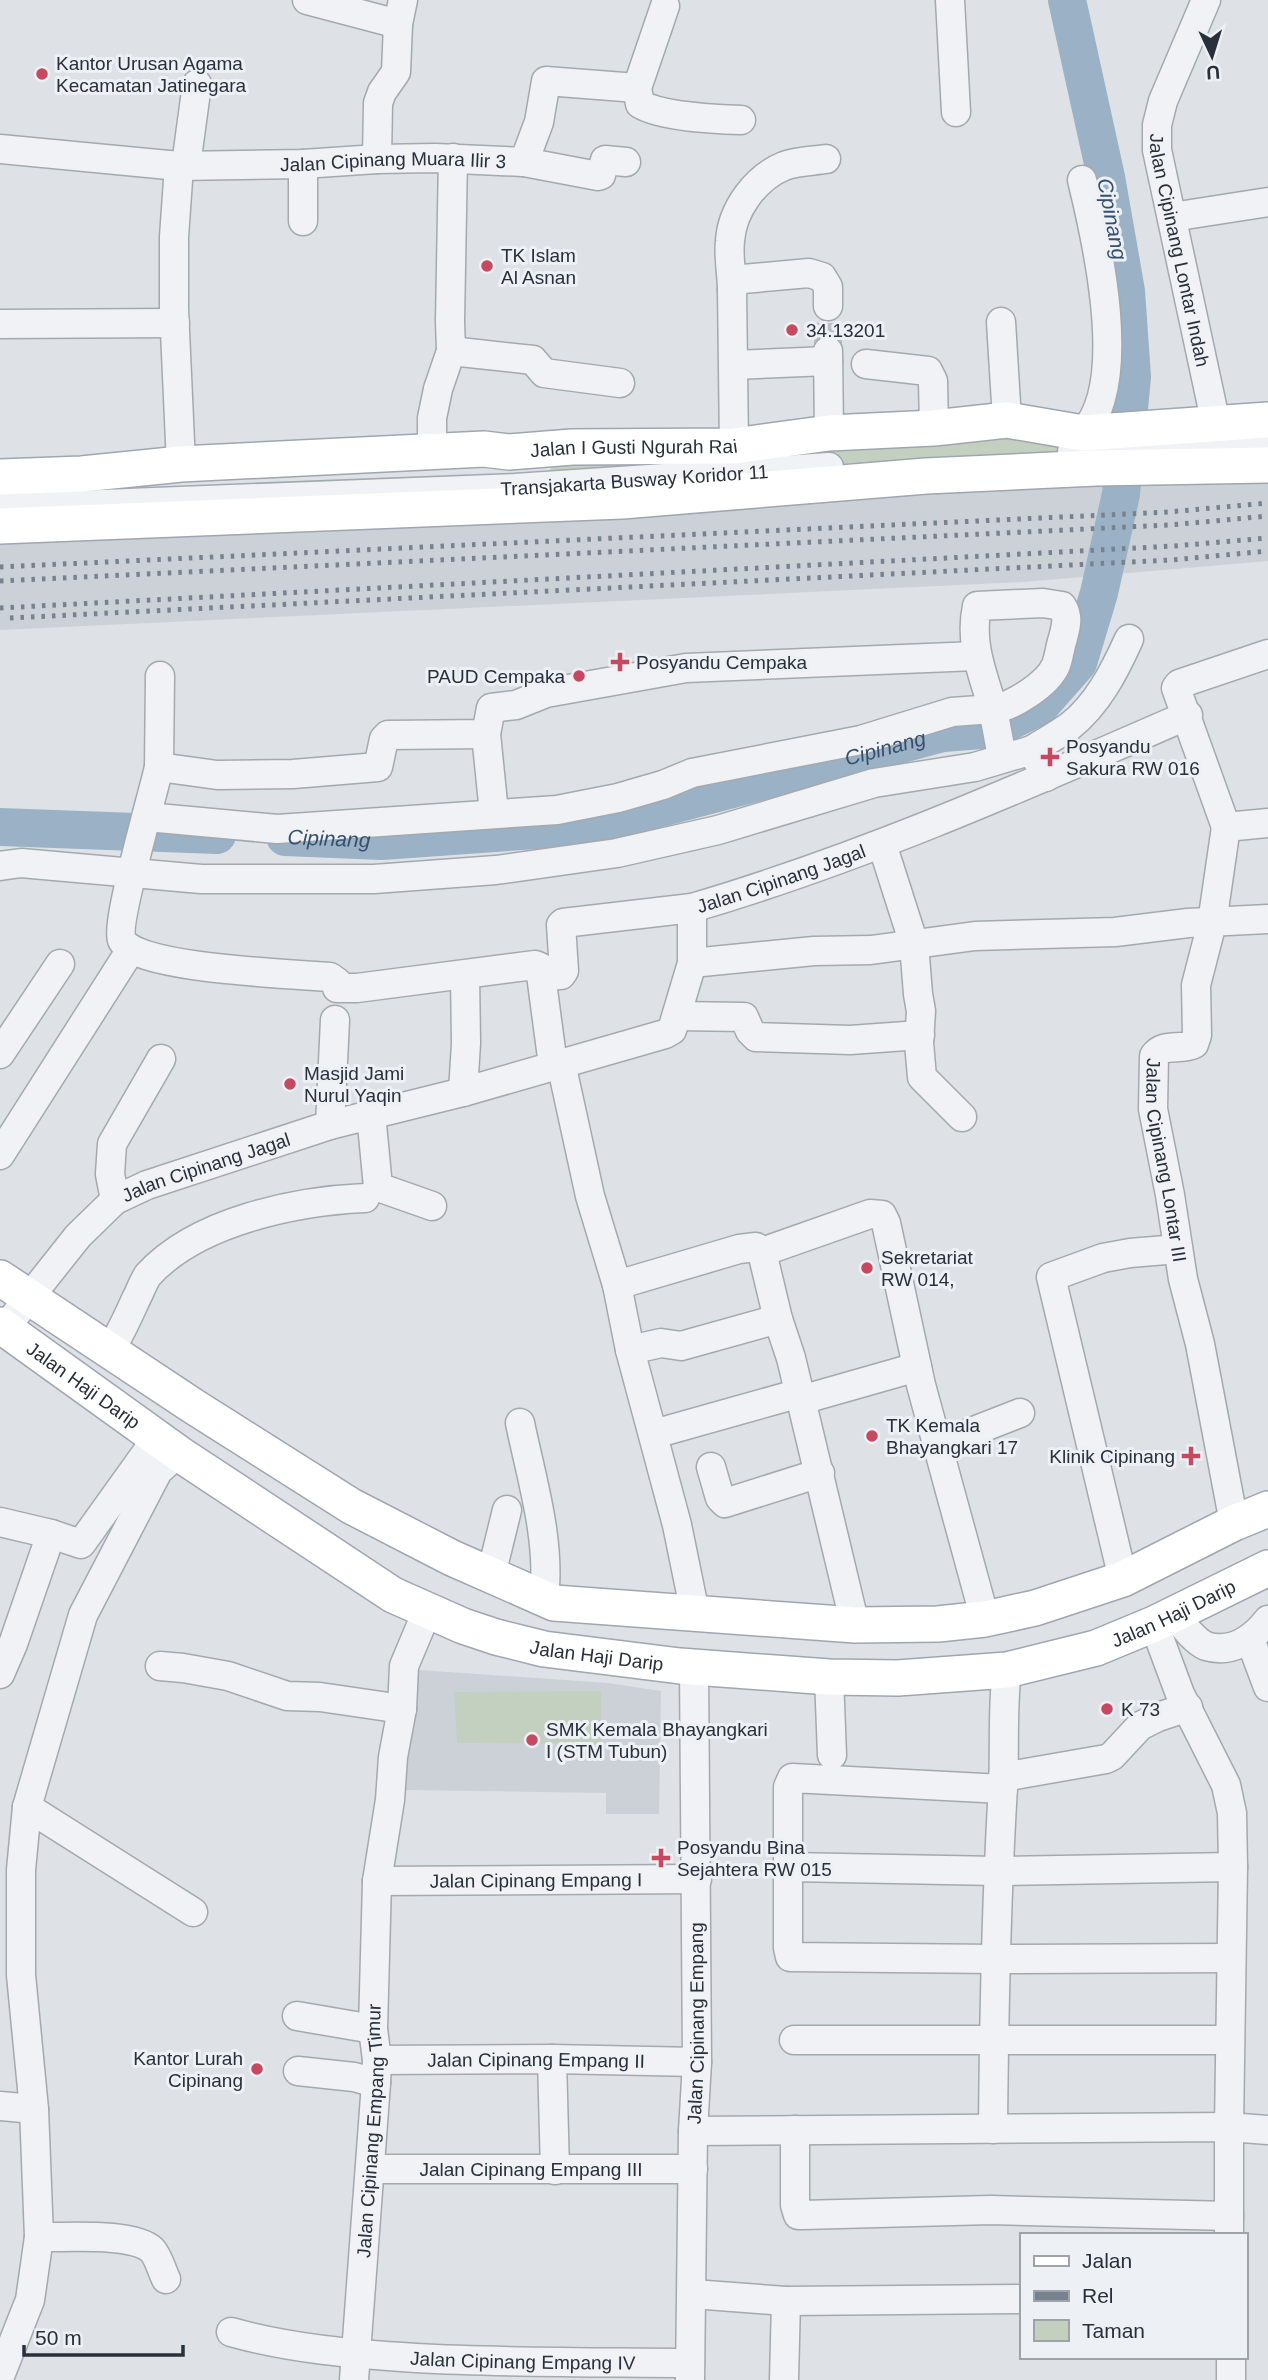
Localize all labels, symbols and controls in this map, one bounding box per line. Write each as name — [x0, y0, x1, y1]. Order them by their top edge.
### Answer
north arrow — [1177, 21, 1247, 91]
place label: Kantor Urusan Agama Kecamatan Jatinegara — [56, 53, 247, 96]
text: U — [1206, 62, 1221, 83]
marker: Kantor Urusan Agama Kecamatan Jatinegara — [34, 66, 50, 82]
street label: Jalan Cipinang Lontar Indah — [1146, 134, 1213, 369]
street label: Jalan Cipinang Muara Ilir 3 — [280, 148, 506, 175]
water label: Cipinang — [1093, 176, 1132, 262]
place label: TK Islam Al Asnan — [501, 245, 576, 288]
marker: TK Islam Al Asnan — [479, 258, 495, 274]
place label: 34.13201 — [806, 320, 885, 341]
marker: 34.13201 — [784, 322, 800, 338]
street label: Jalan I Gusti Ngurah Rai — [529, 436, 739, 461]
street label: Transjakarta Busway Koridor 11 — [500, 461, 769, 500]
marker: Posyandu Cempaka — [610, 652, 630, 672]
place label: Posyandu Cempaka — [636, 652, 808, 673]
place label: PAUD Cempaka — [427, 666, 565, 687]
marker: PAUD Cempaka — [571, 668, 587, 684]
water label: Cipinang — [842, 726, 928, 770]
place label: Posyandu Sakura RW 016 — [1066, 736, 1200, 779]
marker: Posyandu Sakura RW 016 — [1040, 747, 1060, 767]
water label: Cipinang — [287, 825, 371, 852]
street label: Jalan Cipinang Jagal — [694, 840, 868, 917]
street label: Jalan Cipinang Lontar III — [1142, 1058, 1190, 1264]
place label: Masjid Jami Nurul Yaqin — [304, 1063, 404, 1106]
marker: Masjid Jami Nurul Yaqin — [282, 1076, 298, 1092]
street label: Jalan Cipinang Jagal — [119, 1129, 293, 1206]
place label: Sekretariat RW 014, — [881, 1247, 974, 1290]
marker: Sekretariat RW 014, — [859, 1260, 875, 1276]
street label: Jalan Haji Darip — [23, 1338, 144, 1433]
place label: TK Kemala Bhayangkari 17 — [886, 1415, 1018, 1458]
marker: TK Kemala Bhayangkari 17 — [864, 1428, 880, 1444]
place label: Klinik Cipinang — [1049, 1446, 1175, 1467]
marker: Klinik Cipinang — [1181, 1446, 1201, 1466]
street label: Jalan Haji Darip — [1109, 1576, 1239, 1651]
street label: Jalan Haji Darip — [528, 1636, 665, 1675]
place label: K 73 — [1121, 1699, 1160, 1720]
marker: K 73 — [1099, 1701, 1115, 1717]
place label: SMK Kemala Bhayangkari I (STM Tubun) — [546, 1719, 768, 1762]
marker: SMK Kemala Bhayangkari I (STM Tubun) — [524, 1732, 540, 1748]
place label: Posyandu Bina Sejahtera RW 015 — [677, 1837, 832, 1880]
marker: Posyandu Bina Sejahtera RW 015 — [651, 1848, 671, 1868]
street label: Jalan Cipinang Empang I — [430, 1869, 642, 1892]
street label: Jalan Cipinang Empang — [683, 1922, 708, 2125]
street label: Jalan Cipinang Empang Timur — [353, 2003, 388, 2259]
place label: Kantor Lurah Cipinang — [133, 2048, 243, 2091]
street label: Jalan Cipinang Empang II — [427, 2049, 645, 2072]
marker: Kantor Lurah Cipinang — [249, 2061, 265, 2077]
street label: Jalan Cipinang Empang III — [419, 2159, 643, 2180]
legend — [1020, 2233, 1247, 2359]
text: Jalan — [1082, 2249, 1132, 2272]
text: Rel — [1082, 2284, 1114, 2307]
scale bar — [24, 2314, 184, 2358]
text: Taman — [1082, 2319, 1145, 2342]
text: 50 m — [35, 2326, 82, 2349]
street label: Jalan Cipinang Empang IV — [410, 2348, 636, 2374]

